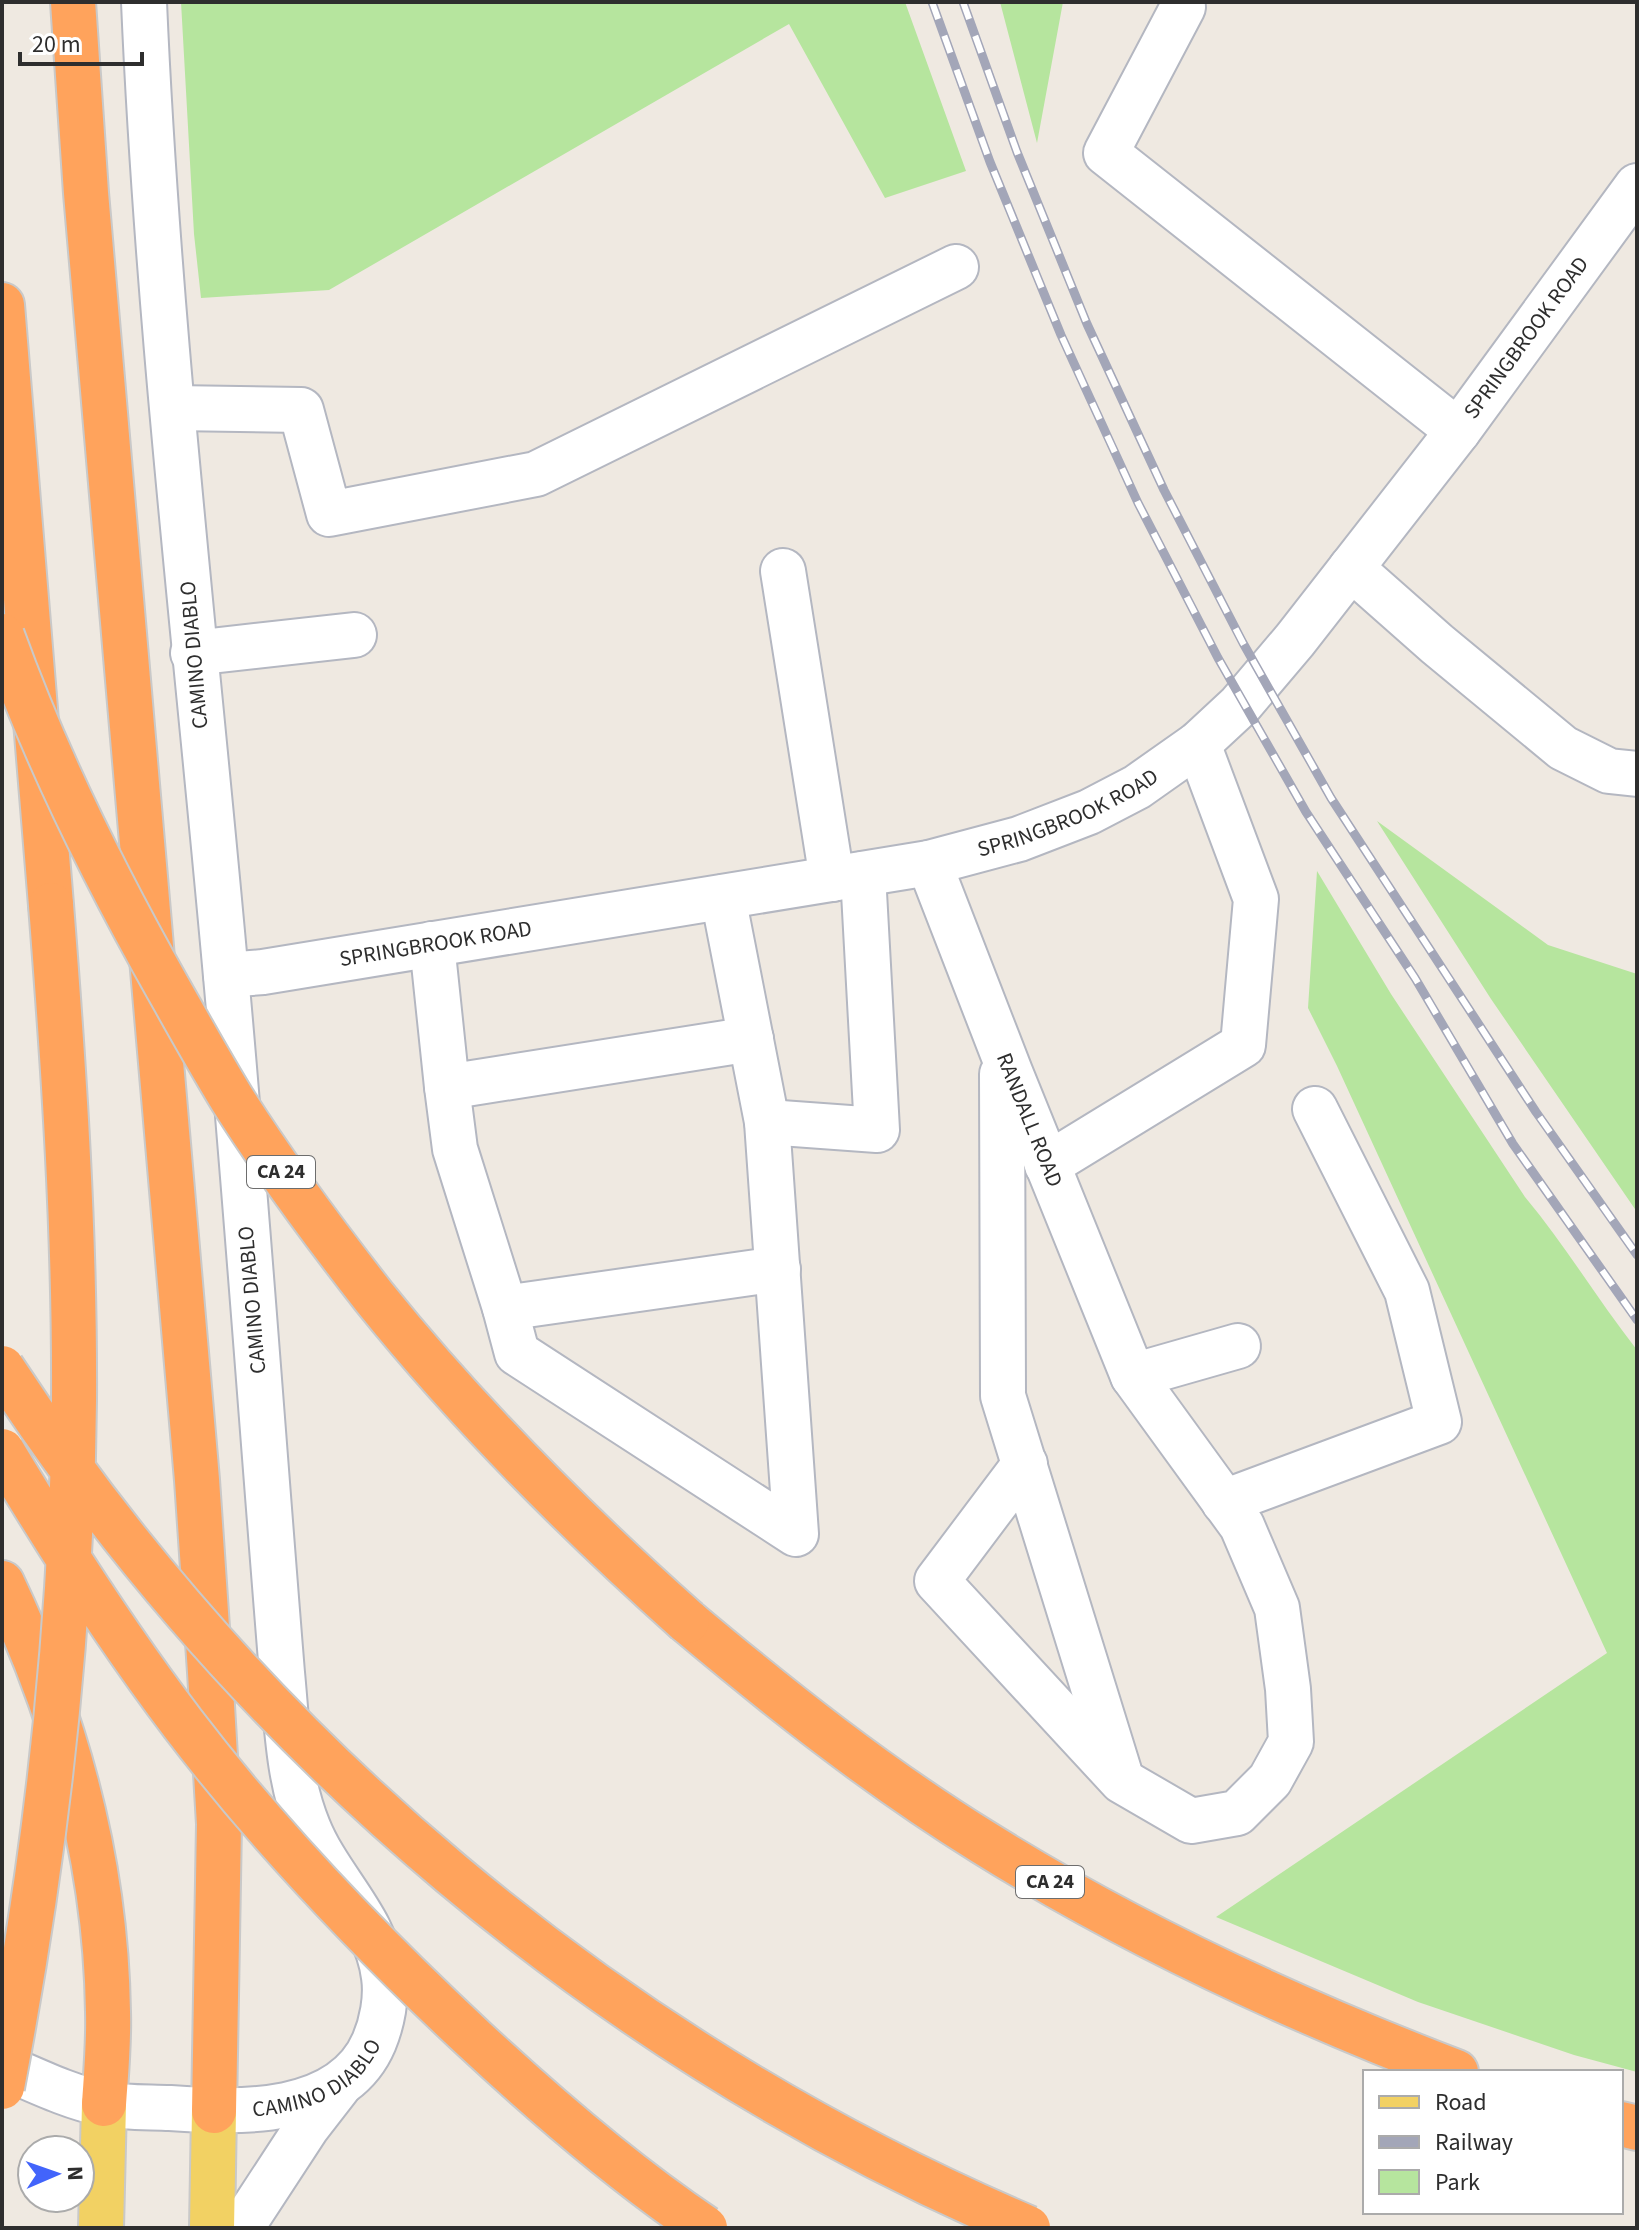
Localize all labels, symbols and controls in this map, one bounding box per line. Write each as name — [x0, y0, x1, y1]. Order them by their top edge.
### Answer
scale bar — [20, 16, 142, 66]
text: 20 m — [32, 27, 81, 62]
street label: SPRINGBROOK ROAD — [1456, 250, 1597, 426]
street label: CAMINO DIABLO — [172, 580, 216, 730]
street label: SPRINGBROOK ROAD — [974, 761, 1165, 865]
street label: SPRINGBROOK ROAD — [337, 912, 534, 975]
street label: RANDALL ROAD — [988, 1048, 1071, 1192]
road number: CA 24 — [247, 1156, 315, 1188]
street label: CAMINO DIABLO — [230, 1225, 274, 1375]
road number: CA 24 — [1016, 1866, 1084, 1898]
street label: CAMINO DIABLO — [251, 2033, 389, 2125]
legend — [1363, 2070, 1623, 2214]
text: Road — [1435, 2085, 1487, 2120]
text: Railway — [1435, 2125, 1513, 2160]
north arrow — [16, 2134, 96, 2214]
text: N — [59, 2165, 91, 2181]
text: Park — [1435, 2165, 1480, 2200]

